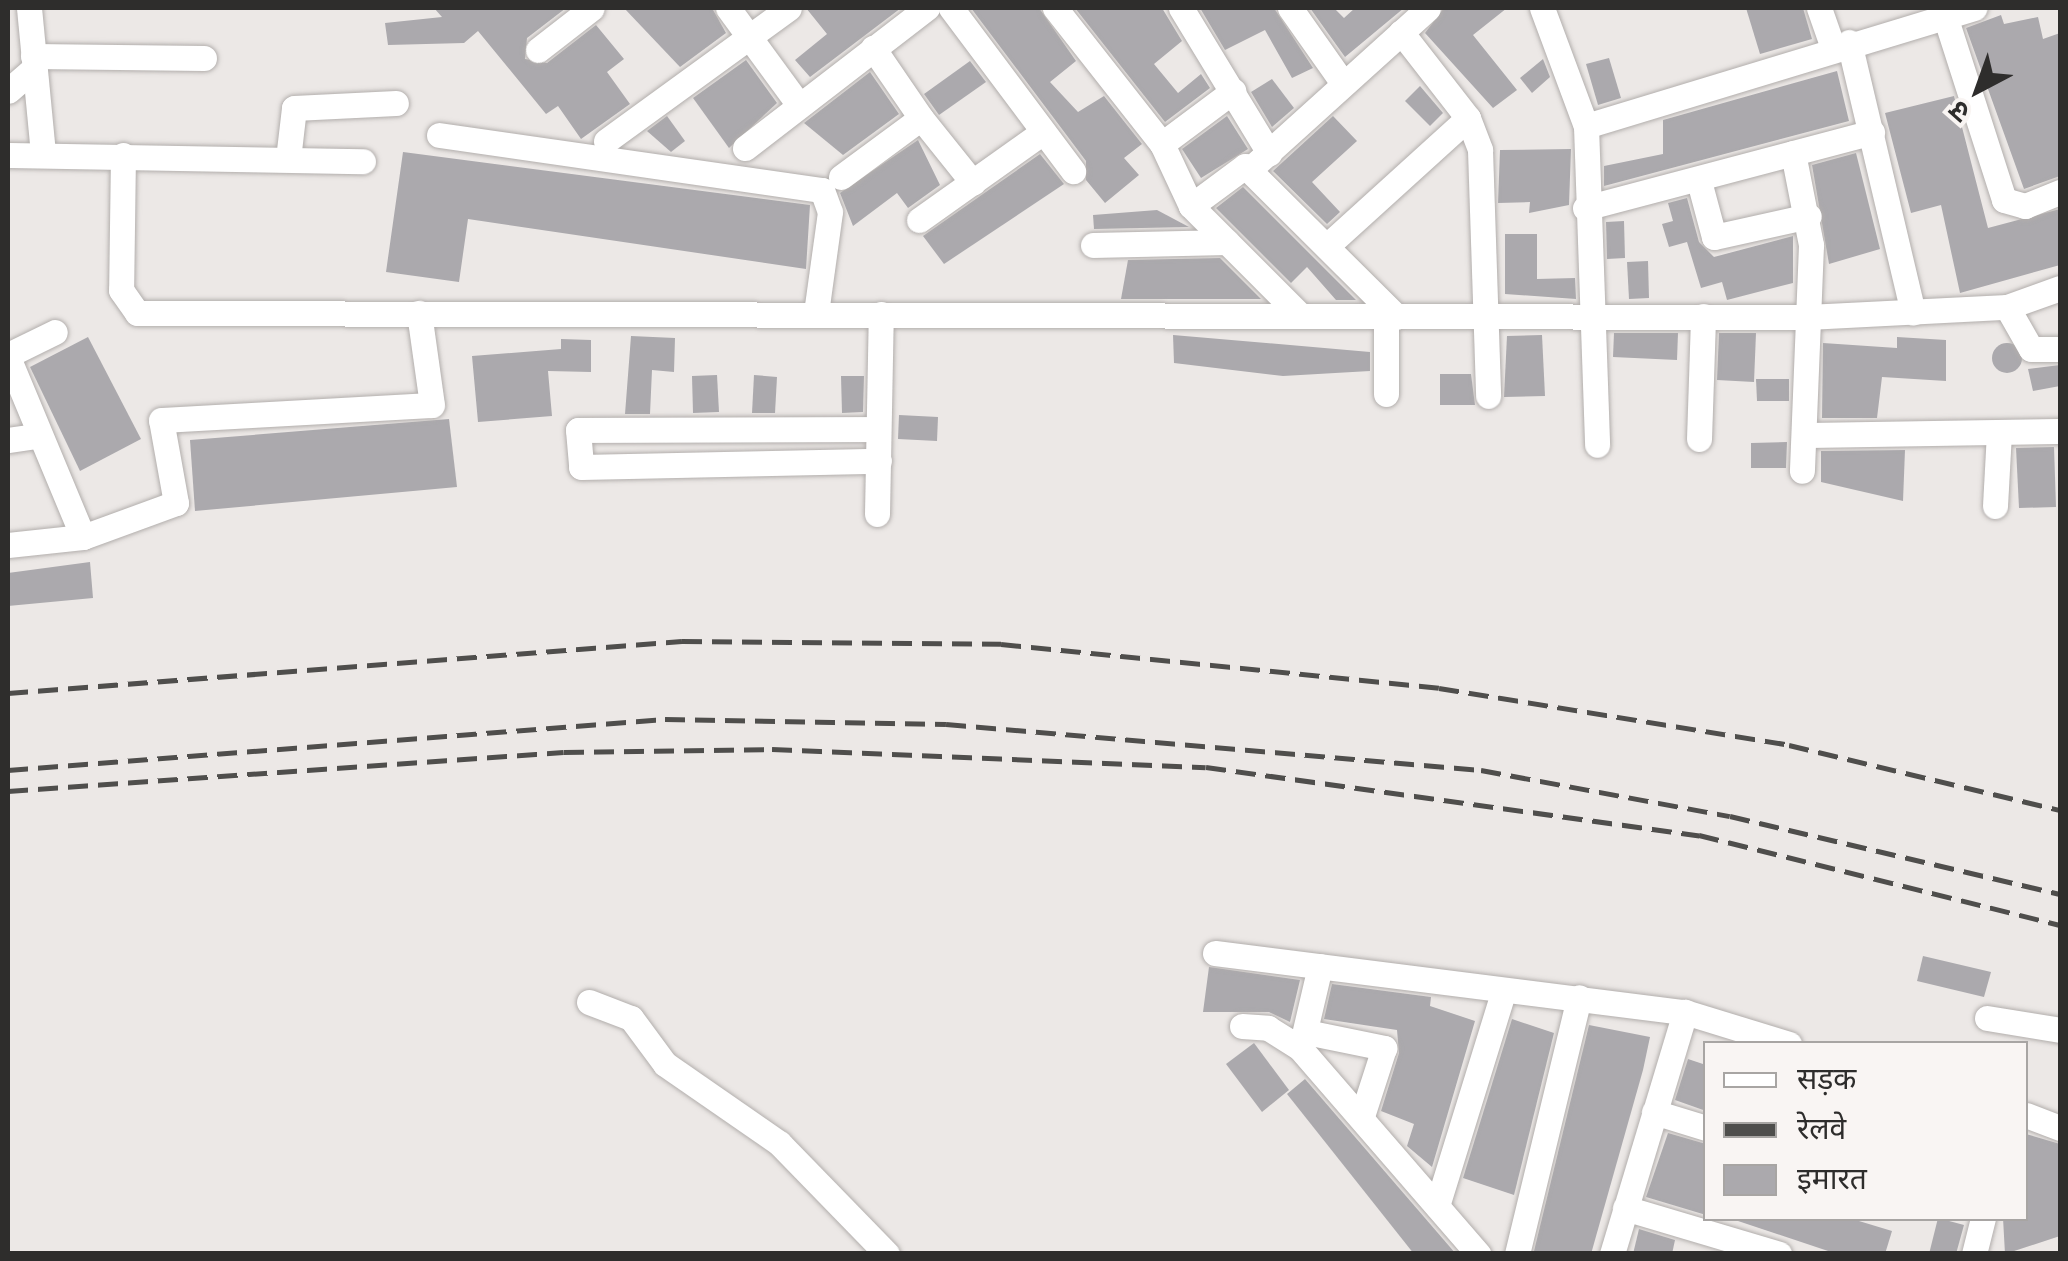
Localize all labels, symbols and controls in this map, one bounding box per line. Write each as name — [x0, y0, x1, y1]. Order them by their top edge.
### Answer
north arrow — [1928, 40, 2028, 140]
text: उ — [1941, 94, 1976, 131]
legend — [1703, 1041, 2028, 1221]
text: सड़क — [1797, 1059, 1856, 1095]
text: रेलवे — [1797, 1109, 1846, 1145]
text: इमारत — [1797, 1159, 1867, 1195]

